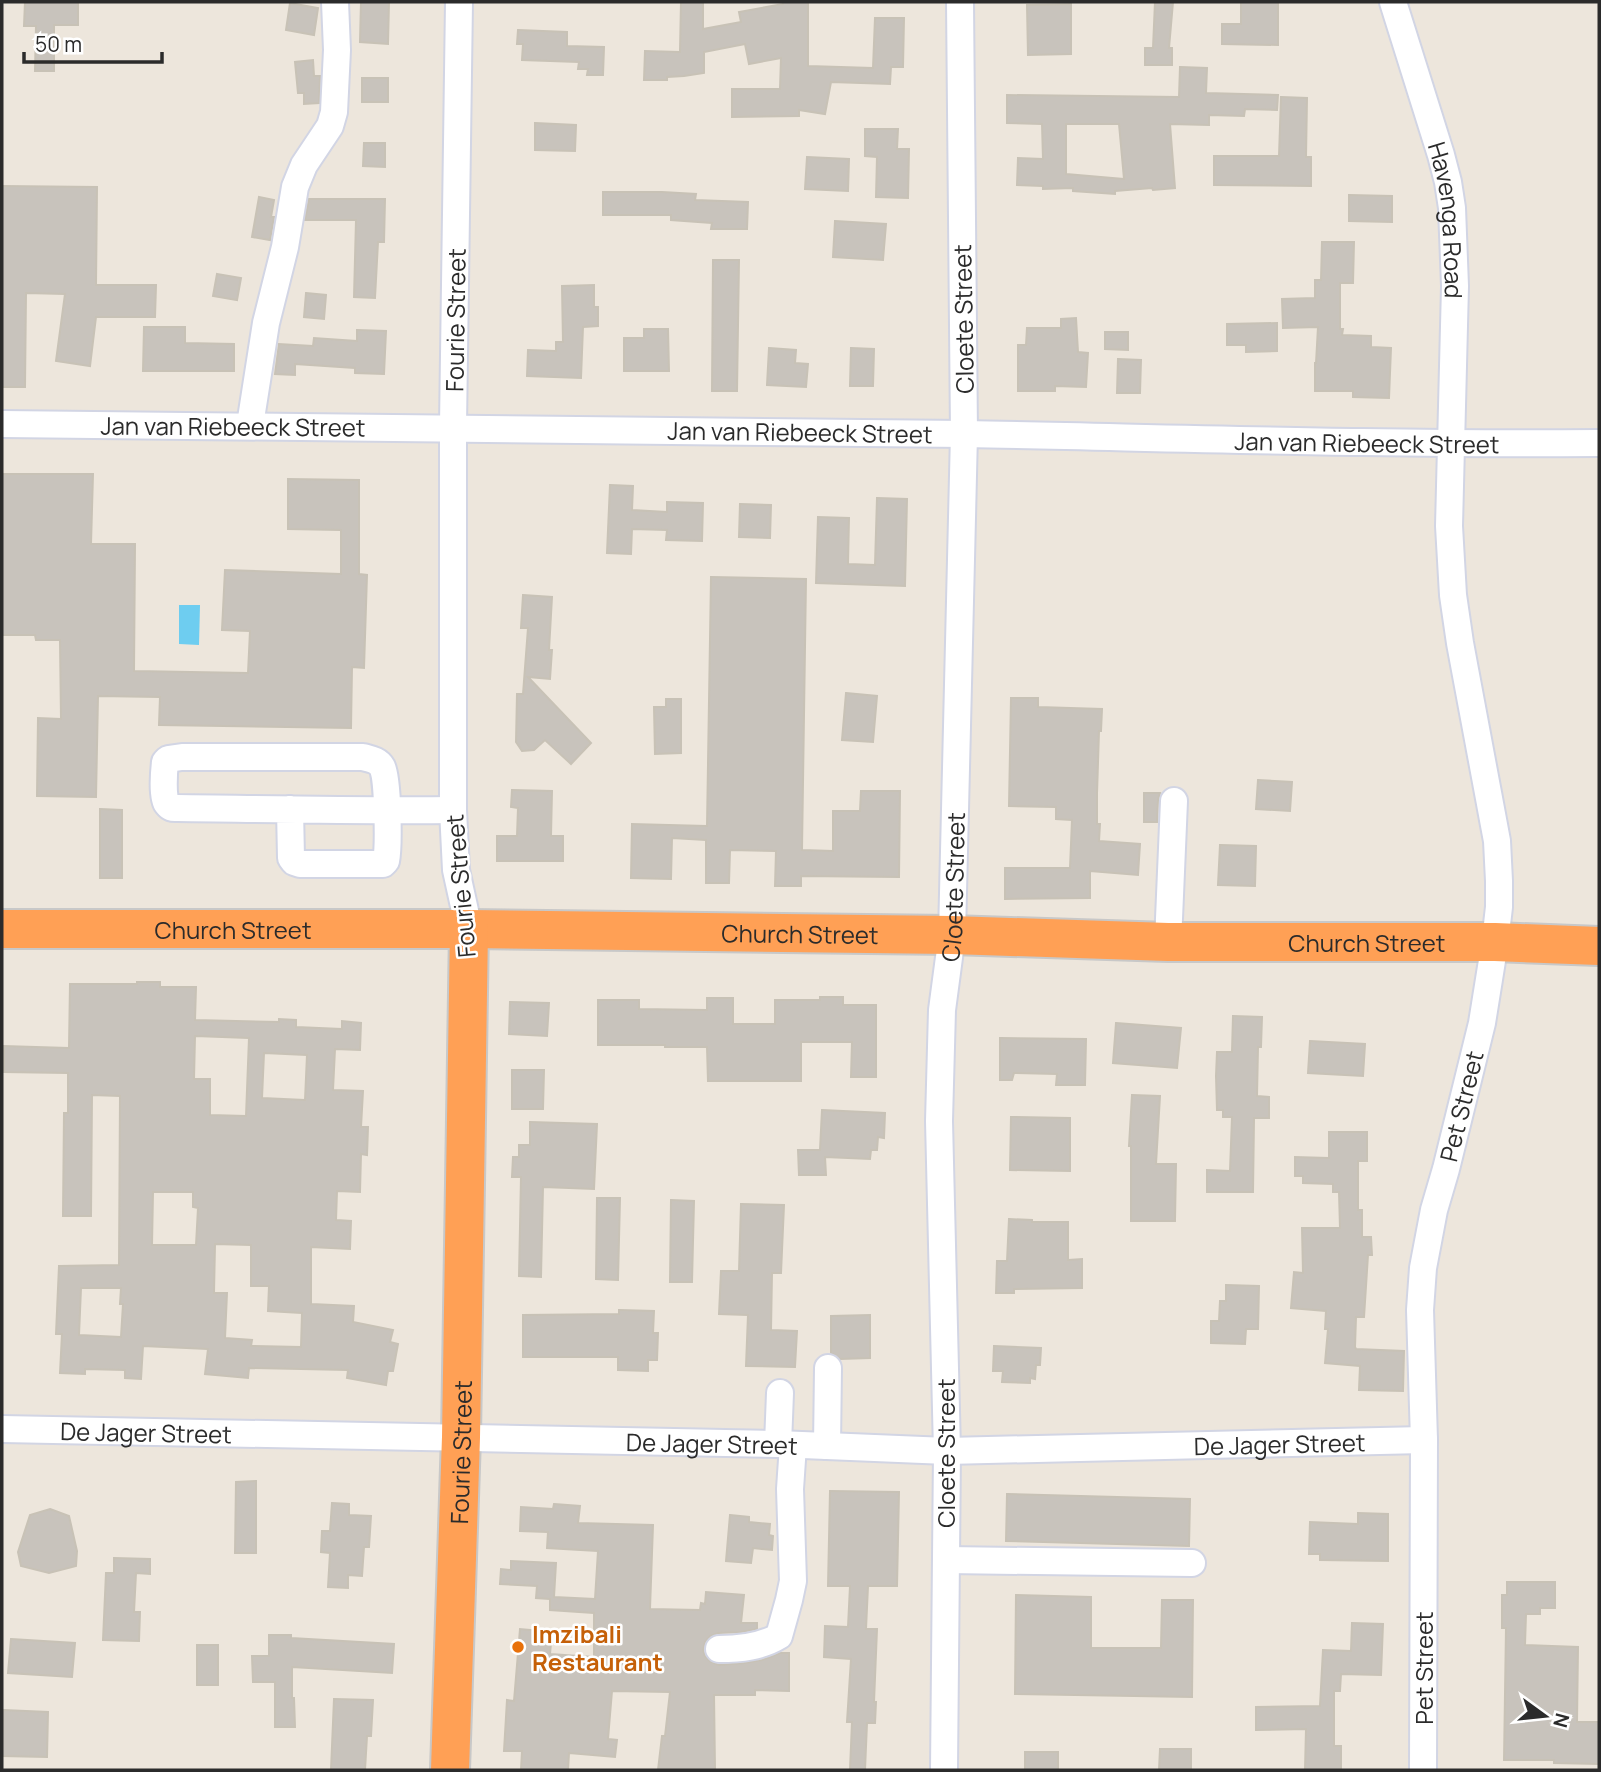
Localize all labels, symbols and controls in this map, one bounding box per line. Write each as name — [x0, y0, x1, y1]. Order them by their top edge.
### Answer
scale bar — [24, 21, 163, 65]
text: 50 m — [35, 30, 82, 58]
street label: Havenga Road — [1421, 137, 1472, 299]
street label: Cloete Street — [945, 244, 981, 394]
street label: Fourie Street — [437, 248, 473, 392]
street label: Jan van Riebeeck Street — [100, 408, 366, 443]
street label: Jan van Riebeeck Street — [667, 413, 933, 450]
street label: Jan van Riebeeck Street — [1234, 423, 1499, 460]
street label: Cloete Street — [932, 812, 971, 964]
street label: Fourie Street — [437, 813, 483, 959]
street label: Church Street — [154, 913, 312, 946]
street label: Church Street — [721, 916, 879, 951]
street label: Church Street — [1288, 926, 1445, 959]
street label: Pet Street — [1431, 1047, 1491, 1165]
street label: Cloete Street — [929, 1378, 962, 1528]
street label: Fourie Street — [442, 1380, 478, 1525]
street label: De Jager Street — [60, 1414, 232, 1450]
street label: De Jager Street — [626, 1425, 798, 1461]
street label: De Jager Street — [1193, 1425, 1366, 1462]
street label: Pet Street — [1407, 1611, 1440, 1725]
place label: Imzibali Restaurant — [532, 1617, 663, 1678]
marker: Imzibali Restaurant — [510, 1639, 526, 1655]
north arrow — [1510, 1681, 1580, 1751]
text: N — [1547, 1710, 1576, 1730]

